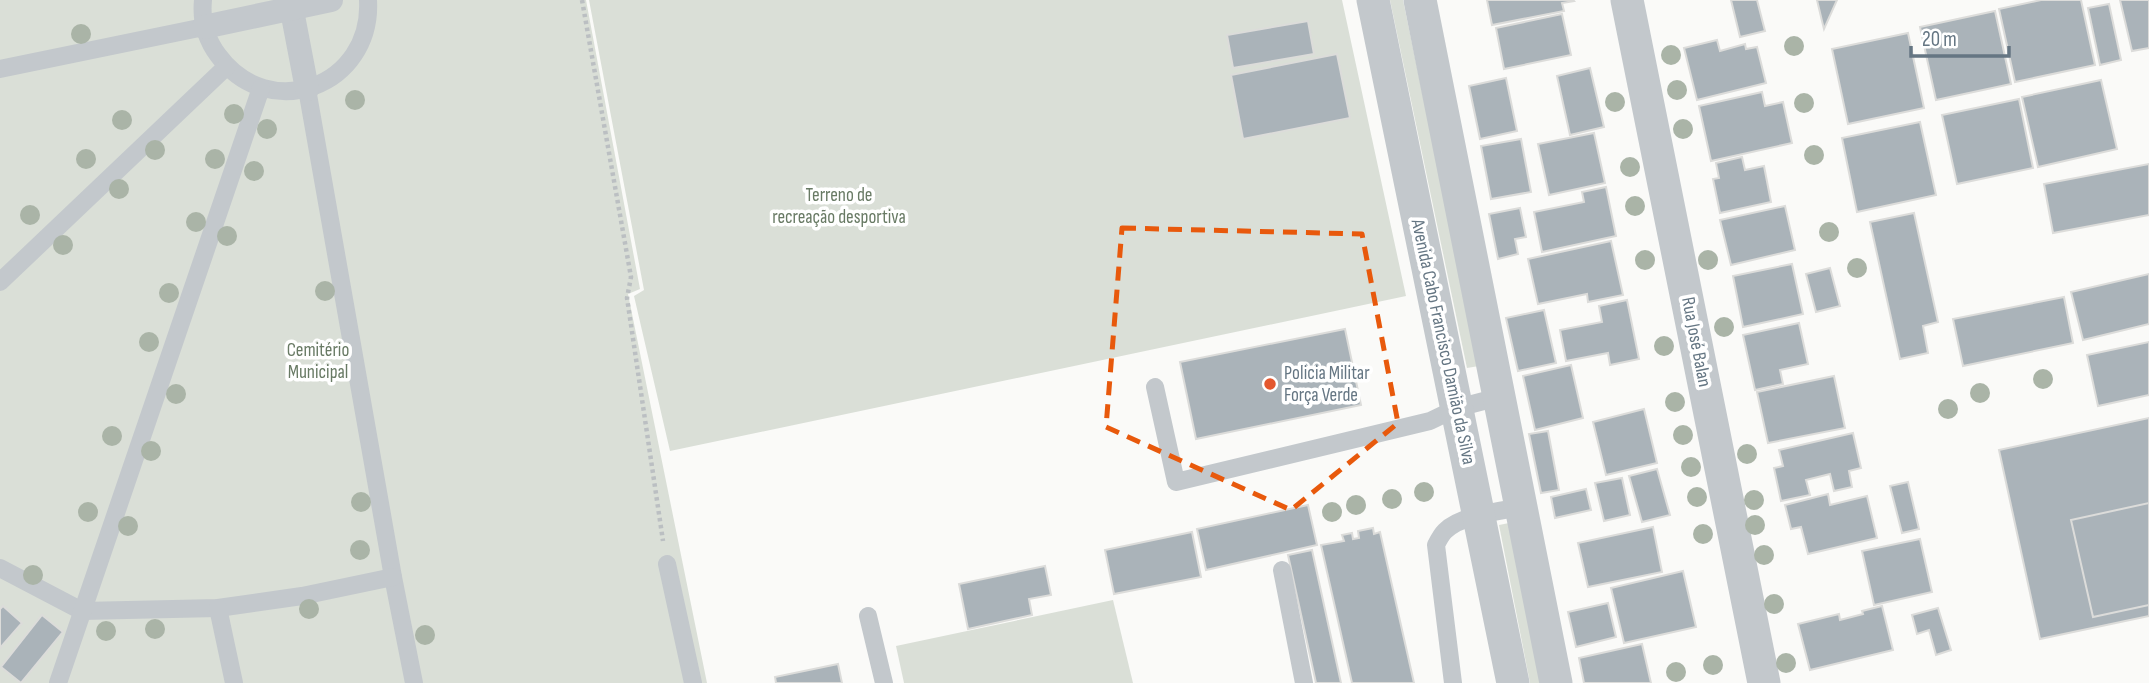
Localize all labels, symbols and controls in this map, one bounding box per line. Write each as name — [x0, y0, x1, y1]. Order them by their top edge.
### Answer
scale bar — [1911, 14, 2009, 58]
text: 20 m — [1922, 27, 1957, 52]
park label: Terreno de recreação desportiva — [772, 184, 906, 229]
street label: Avenida Cabo Francisco Damião da Silva — [1406, 216, 1480, 467]
street label: Rua José Balan — [1676, 295, 1716, 389]
park label: Cemitério Municipal — [287, 339, 349, 384]
place label: Policia Militar Força Verde — [1284, 362, 1370, 407]
marker: Policia Militar Força Verde — [1262, 376, 1278, 392]

